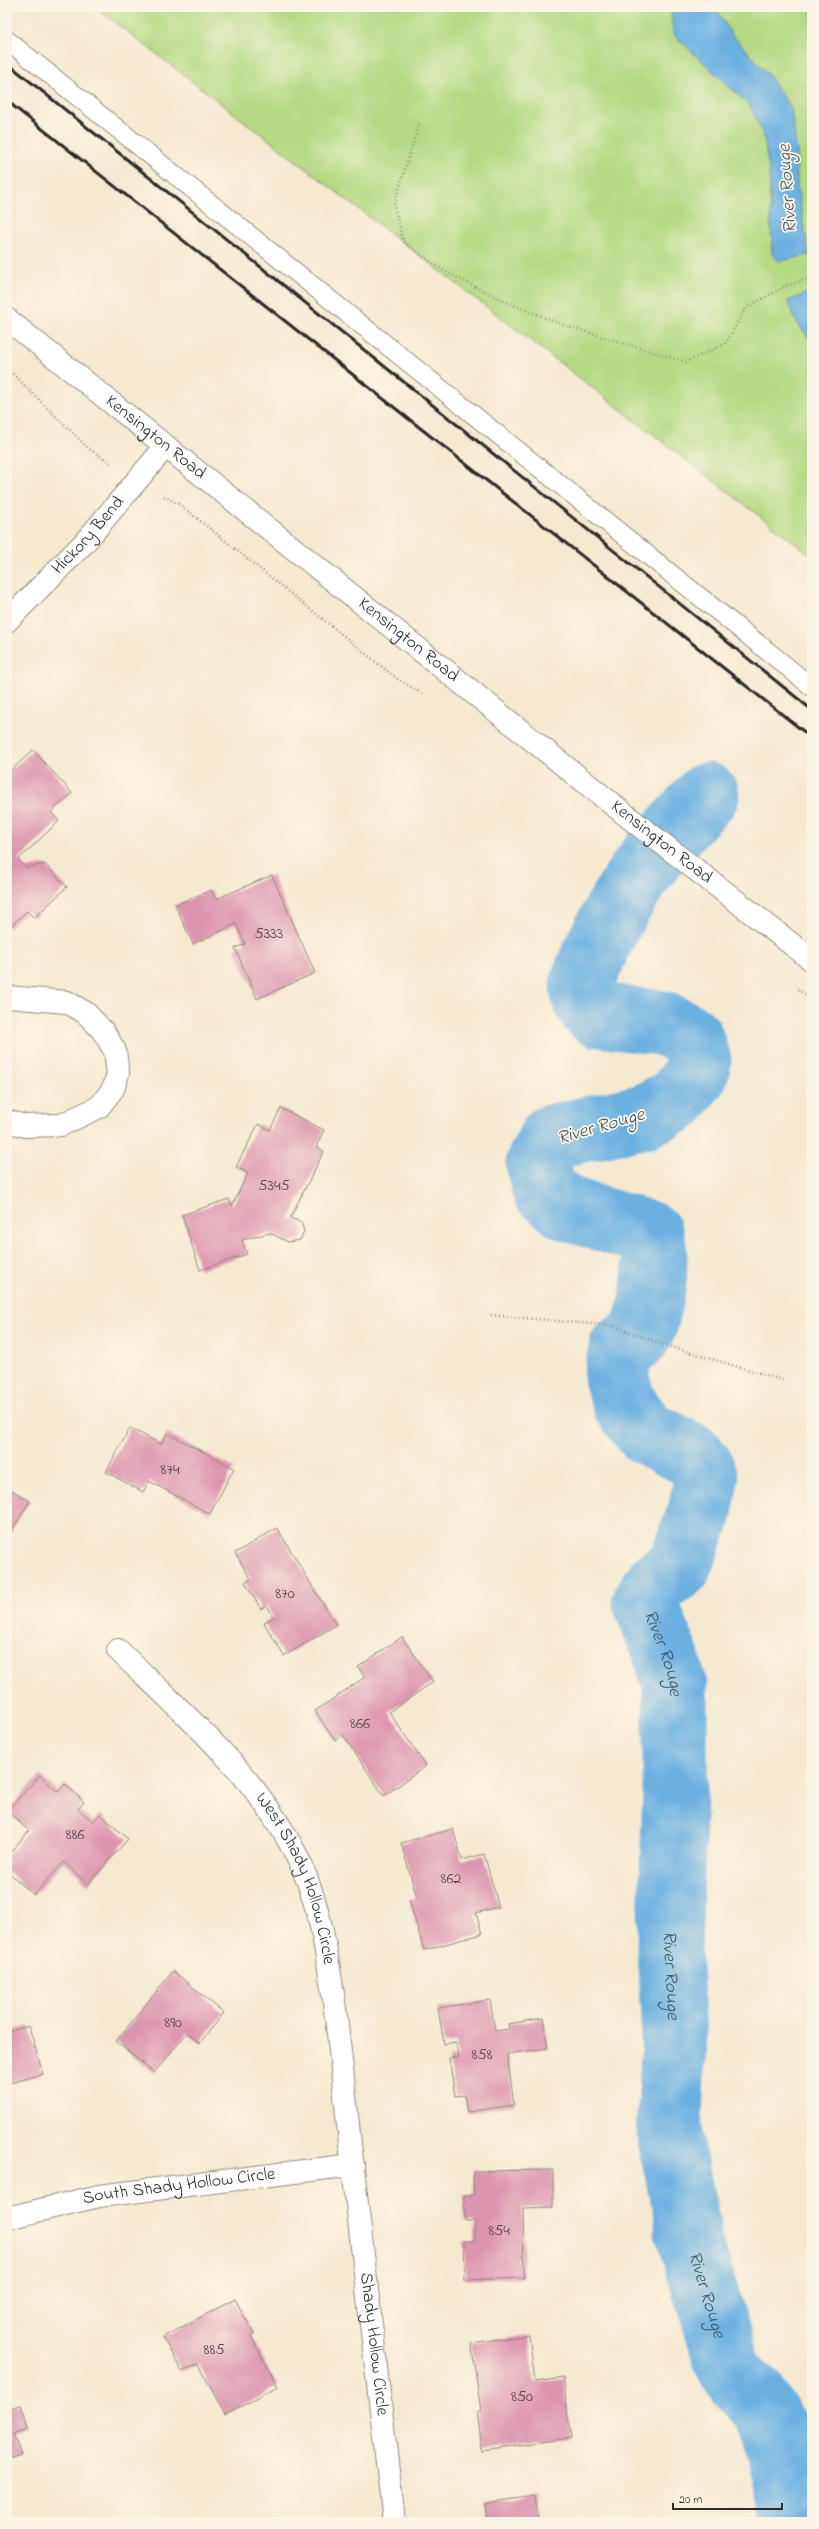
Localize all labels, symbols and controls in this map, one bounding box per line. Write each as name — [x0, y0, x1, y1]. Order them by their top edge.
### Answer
water label: River Rouge — [771, 142, 806, 234]
street label: Kensington Road — [99, 389, 211, 486]
street label: Hickory Bend — [46, 491, 131, 581]
street label: Kensington Road — [352, 592, 464, 689]
street label: Kensington Road — [605, 794, 718, 891]
house number: 5333 — [255, 922, 283, 946]
water label: River Rouge — [554, 1101, 649, 1153]
house number: 5345 — [258, 1174, 290, 1198]
house number: 874 — [160, 1458, 180, 1482]
house number: 870 — [275, 1582, 295, 1606]
water label: River Rouge — [636, 1606, 689, 1697]
house number: 866 — [350, 1712, 370, 1736]
street label: West Shady Hollow Circle — [248, 1788, 341, 1968]
house number: 886 — [65, 1823, 85, 1847]
house number: 862 — [441, 1867, 462, 1891]
water label: River Rouge — [655, 1930, 687, 2022]
house number: 890 — [164, 2011, 182, 2035]
house number: 858 — [471, 2043, 493, 2067]
street label: South Shady Hollow Circle — [80, 2162, 277, 2212]
house number: 854 — [488, 2219, 510, 2243]
water label: River Rouge — [680, 2248, 733, 2343]
street label: Shady Hollow Circle — [352, 2271, 395, 2418]
house number: 885 — [203, 2338, 225, 2362]
house number: 850 — [511, 2385, 533, 2409]
scale bar — [673, 2485, 782, 2511]
text: 20 m — [679, 2491, 702, 2509]

